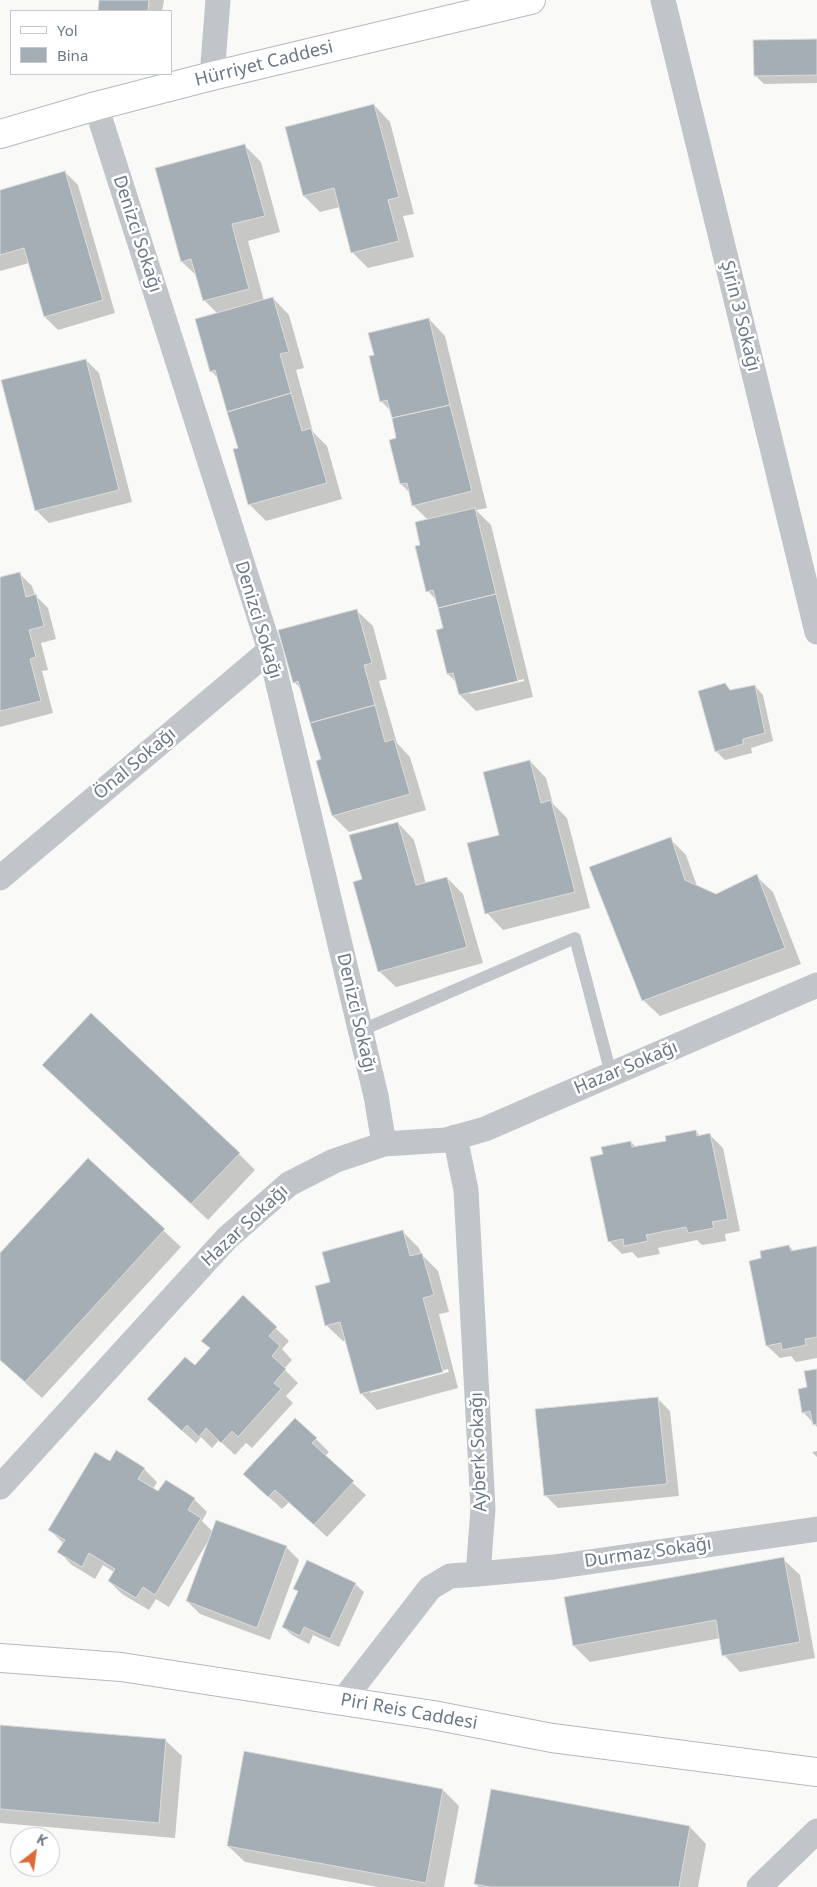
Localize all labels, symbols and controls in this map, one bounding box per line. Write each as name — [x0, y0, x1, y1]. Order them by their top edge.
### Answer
legend — [10, 10, 172, 75]
text: Yol — [57, 20, 78, 40]
street label: Hürriyet Caddesi — [193, 36, 335, 92]
text: Bina — [57, 45, 88, 65]
street label: Denizci Sokağı — [108, 173, 166, 295]
street label: Şirin 3 Sokağı — [716, 258, 764, 374]
street label: Denizci Sokağı — [230, 559, 286, 681]
street label: Önal Sokağı — [89, 723, 181, 805]
street label: Denizci Sokağı — [332, 951, 380, 1075]
street label: Hazar Sokağı — [571, 1037, 681, 1099]
street label: Hazar Sokağı — [197, 1180, 293, 1272]
street label: Ayberk Sokağı — [466, 1392, 492, 1512]
street label: Durmaz Sokağı — [583, 1533, 713, 1573]
street label: Piri Reis Caddesi — [339, 1689, 479, 1735]
north arrow — [10, 1827, 60, 1877]
text: K — [33, 1829, 51, 1850]

